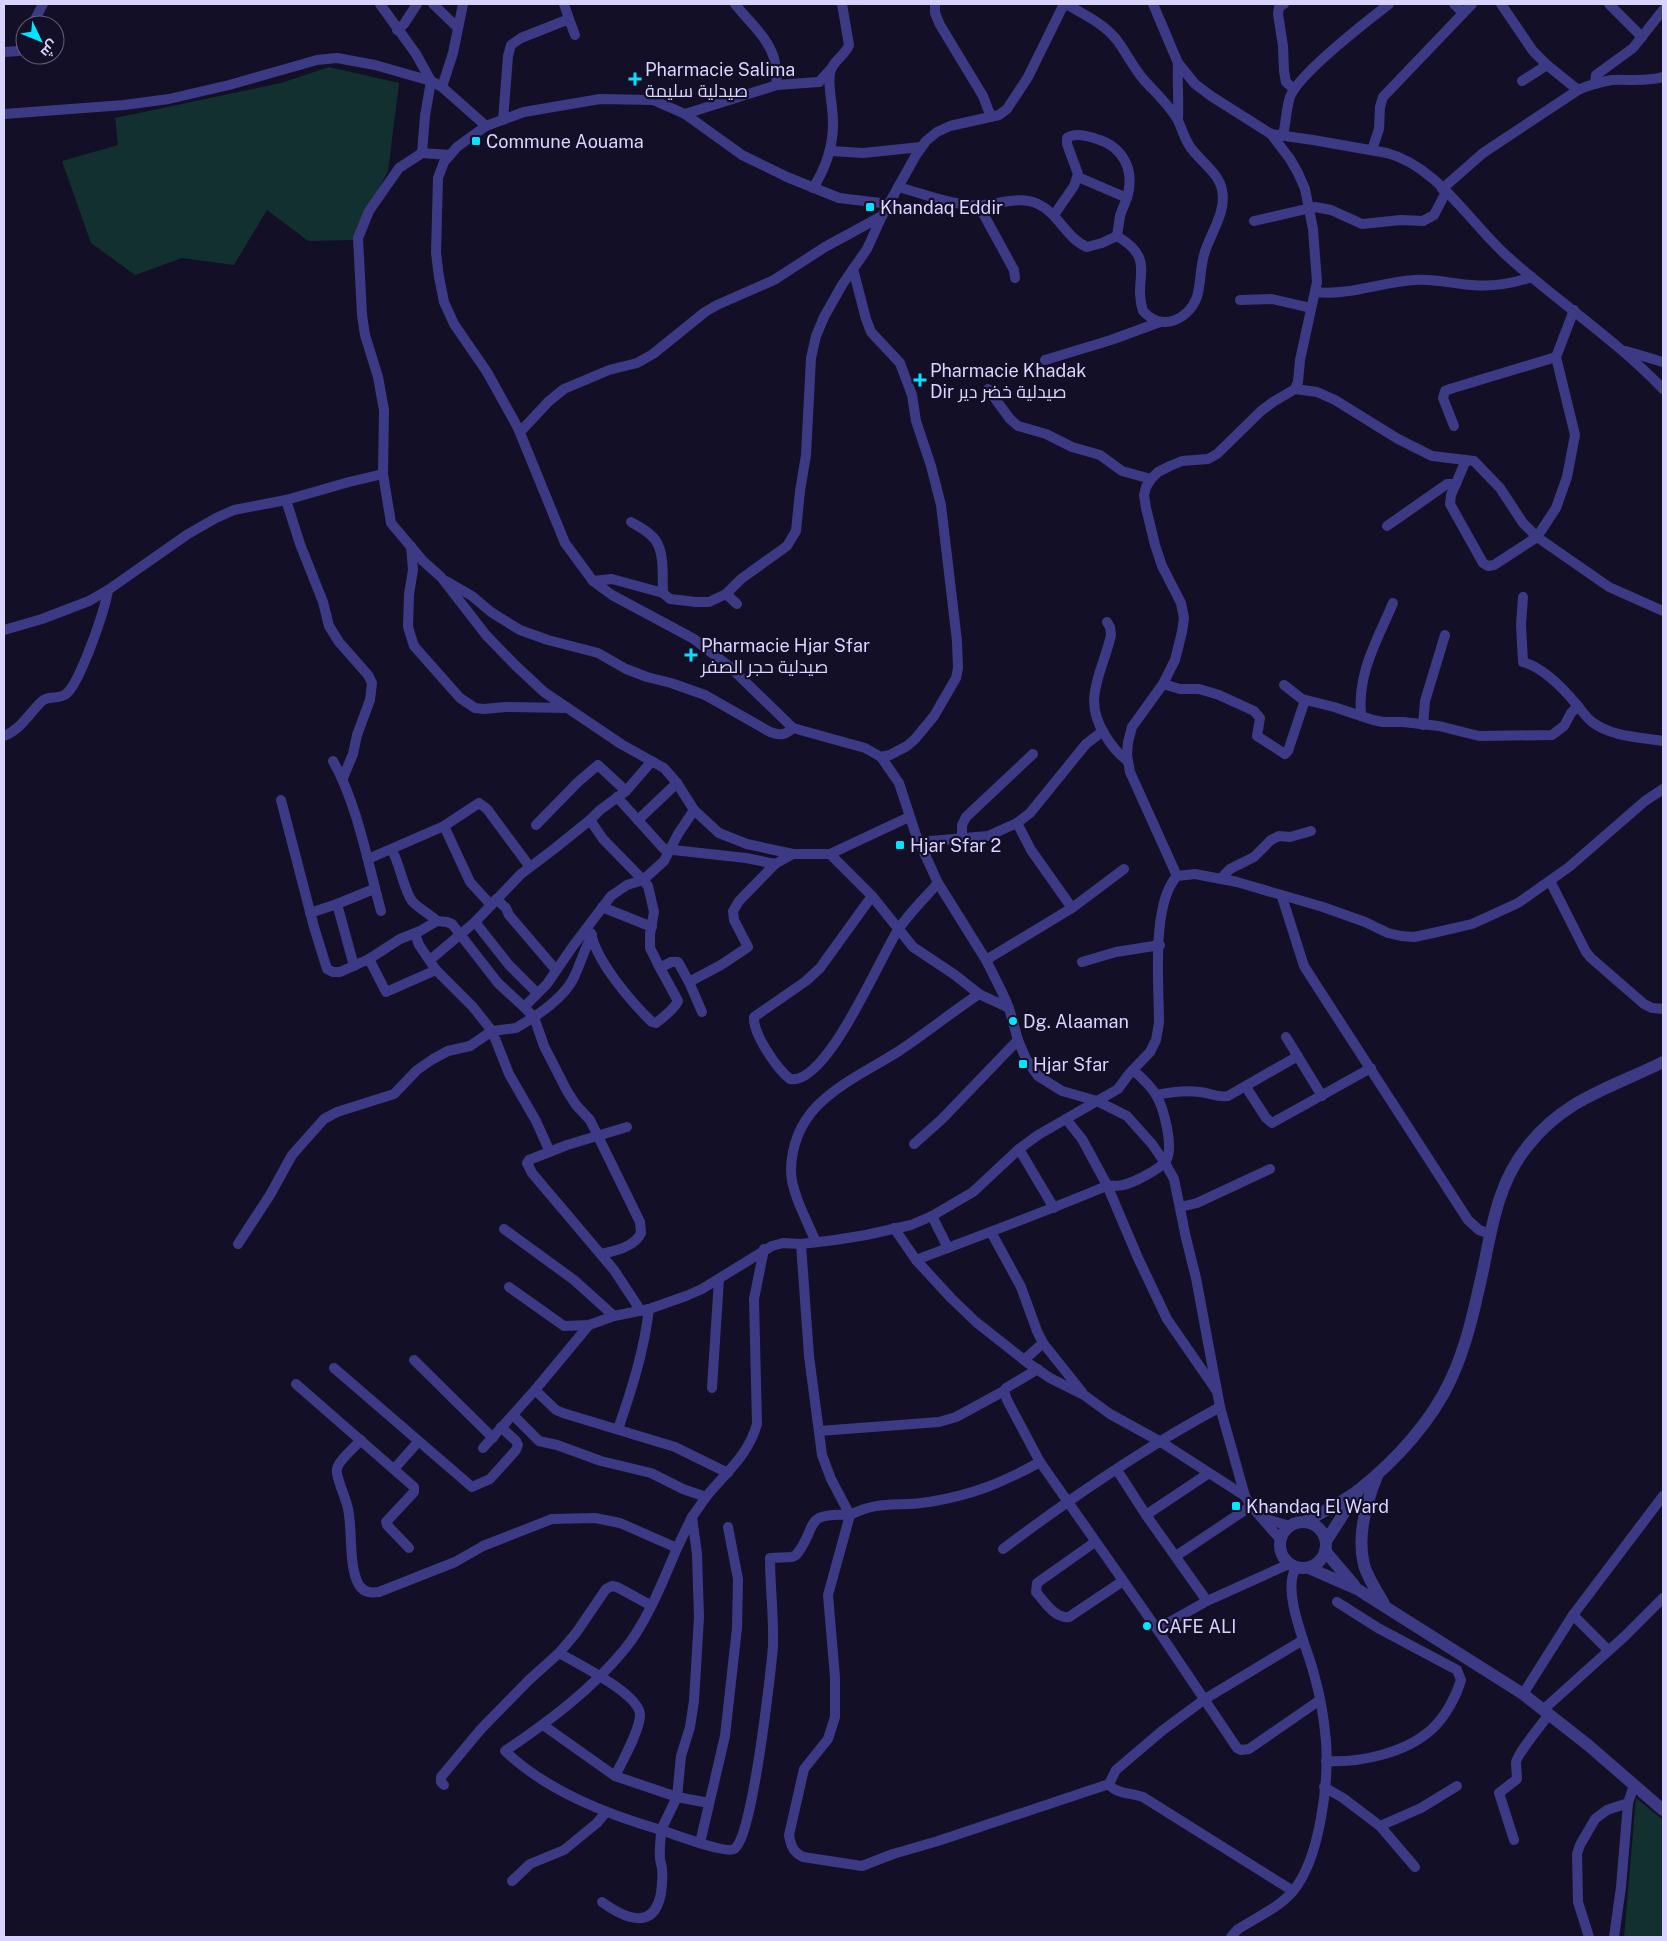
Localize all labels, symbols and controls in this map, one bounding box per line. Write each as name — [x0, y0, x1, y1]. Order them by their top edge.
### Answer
north arrow — [15, 15, 65, 65]
text: ش — [37, 36, 61, 61]
place label: Pharmacie Salima صيدلية سليمة — [645, 59, 795, 101]
marker: Pharmacie Salima صيدلية سليمة — [629, 73, 641, 85]
place label: Commune Aouama — [486, 131, 644, 152]
marker: Commune Aouama — [470, 135, 482, 147]
place label: Khandaq Eddir — [880, 197, 1003, 218]
marker: Khandaq Eddir — [864, 201, 876, 213]
place label: Pharmacie Khadak Dir صيدلية خضر دير — [930, 360, 1086, 403]
marker: Pharmacie Khadak Dir صيدلية خضر دير — [914, 374, 926, 386]
place label: Pharmacie Hjar Sfar صيدلية حجر الصفر — [700, 635, 870, 678]
marker: Pharmacie Hjar Sfar صيدلية حجر الصفر — [685, 649, 697, 661]
place label: Hjar Sfar 2 — [910, 835, 1001, 856]
marker: Hjar Sfar 2 — [894, 839, 906, 851]
place label: Dg. Alaaman — [1023, 1011, 1129, 1032]
marker: Dg. Alaaman — [1007, 1015, 1019, 1027]
place label: Hjar Sfar — [1033, 1054, 1109, 1075]
marker: Hjar Sfar — [1017, 1058, 1029, 1070]
place label: Khandaq El Ward — [1246, 1496, 1389, 1517]
marker: Khandaq El Ward — [1230, 1500, 1242, 1512]
place label: CAFE ALI — [1157, 1616, 1236, 1637]
marker: CAFE ALI — [1141, 1620, 1153, 1632]

